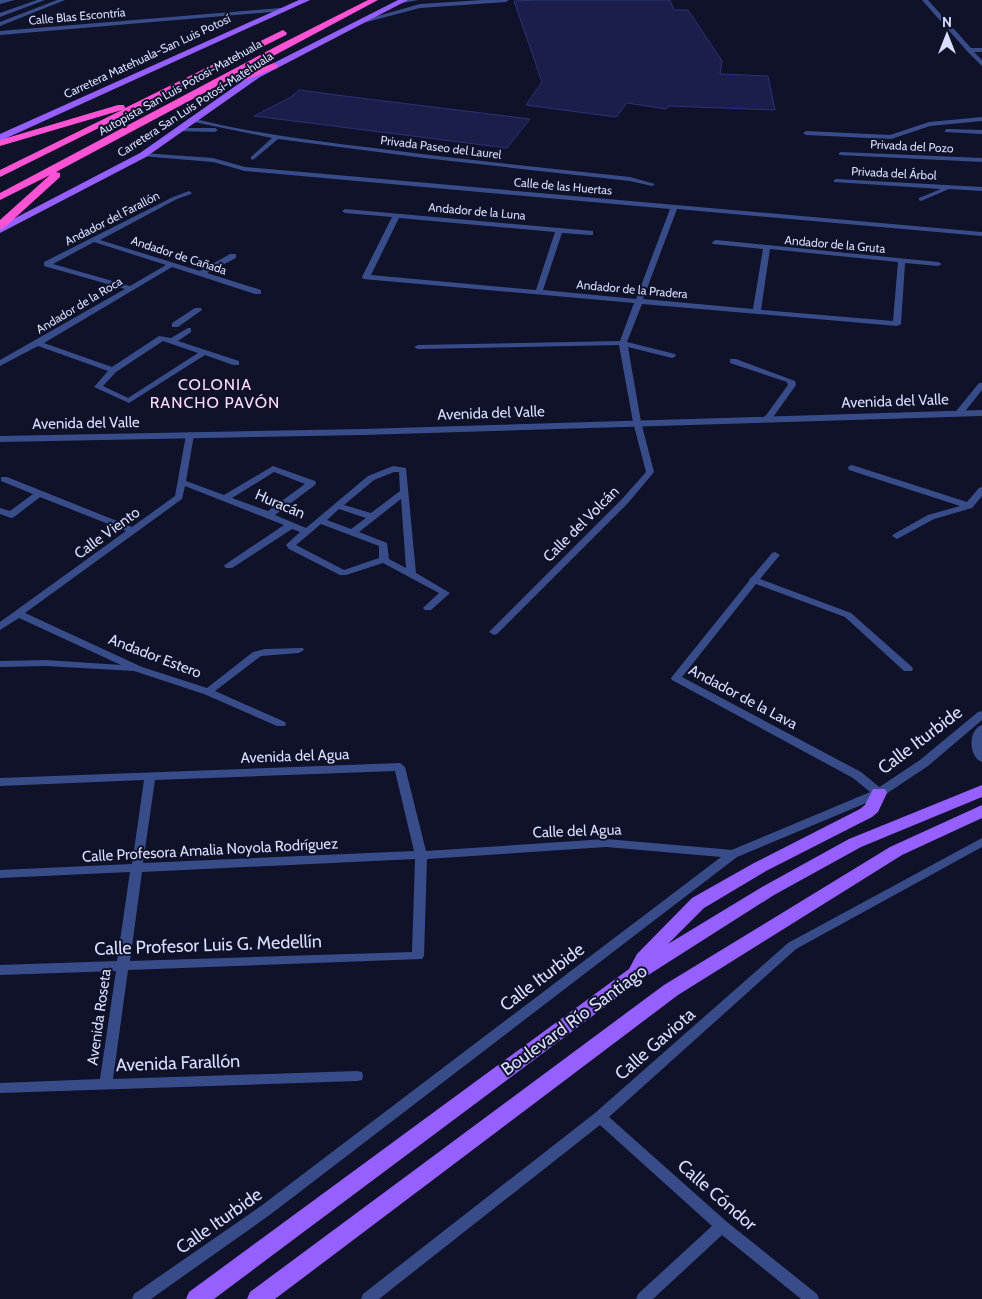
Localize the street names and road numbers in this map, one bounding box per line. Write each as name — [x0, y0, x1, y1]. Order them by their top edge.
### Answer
street label: Calle Blas Escontría — [28, 4, 126, 28]
street label: Carretera Matehuala-San Luis Potosí — [61, 10, 233, 101]
street label: Autopista San Luis Potosí-Matehuala — [96, 36, 265, 138]
street label: Carretera San Luis Potosí-Matehuala — [114, 48, 276, 160]
street label: Privada Paseo del Laurel — [380, 132, 502, 162]
street label: Privada del Pozo — [870, 136, 954, 156]
street label: Privada del Árbol — [851, 163, 937, 183]
street label: Calle de las Huertas — [513, 174, 613, 198]
street label: Andador del Farallón — [62, 188, 162, 248]
street label: Andador de la Luna — [428, 199, 527, 223]
street label: Andador de Cañada — [129, 232, 229, 278]
street label: Andador de la Gruta — [784, 232, 886, 256]
street label: Andador de la Roca — [33, 273, 125, 337]
street label: Andador de la Pradera — [576, 277, 688, 301]
street label: Avenida del Valle — [841, 390, 949, 412]
street label: Avenida del Valle — [437, 402, 545, 424]
street label: Avenida del Valle — [32, 413, 140, 433]
street label: Calle del Volcán — [539, 482, 623, 566]
street label: Huracán — [252, 485, 308, 523]
street label: Calle Viento — [71, 503, 143, 563]
street label: Andador Estero — [106, 630, 204, 682]
street label: Andador de la Lava — [686, 661, 801, 734]
street label: Calle Iturbide — [873, 701, 967, 779]
street label: Avenida del Agua — [240, 745, 350, 767]
street label: Calle del Agua — [532, 820, 623, 842]
street label: Calle Profesora Amalia Noyola Rodríguez — [82, 834, 338, 866]
street label: Calle Profesor Luis G. Medellín — [94, 930, 322, 960]
street label: Calle Iturbide — [495, 938, 589, 1016]
street label: Boulevard Río Santiago — [497, 960, 651, 1080]
street label: Avenida Roseta — [83, 967, 115, 1066]
street label: Calle Gaviota — [610, 1003, 700, 1085]
street label: Avenida Farallón — [115, 1050, 241, 1076]
street label: Calle Cóndor — [673, 1155, 761, 1236]
street label: Calle Iturbide — [172, 1183, 266, 1259]

